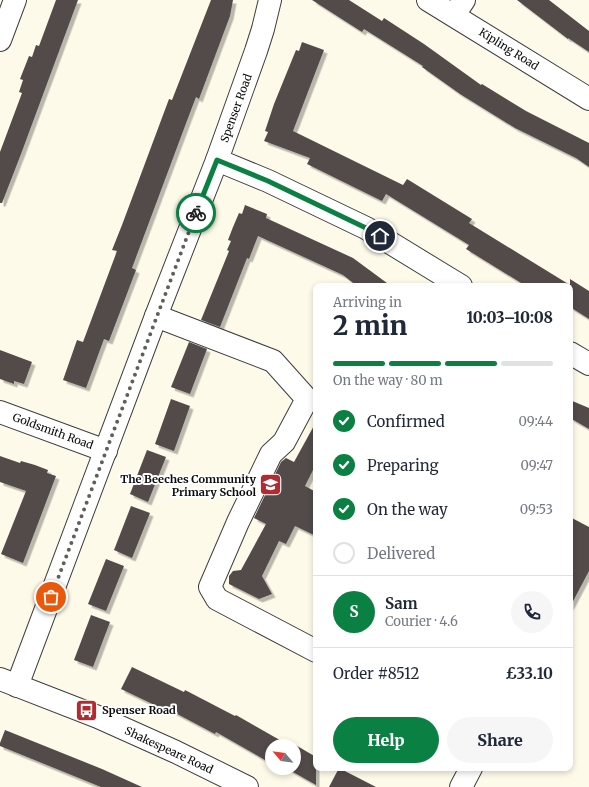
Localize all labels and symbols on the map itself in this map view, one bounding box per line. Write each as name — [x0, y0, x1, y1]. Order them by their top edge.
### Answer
street label: Kipling Road — [476, 25, 542, 73]
street label: Spenser Road — [217, 71, 255, 144]
courier — [176, 193, 216, 233]
pin — [363, 219, 397, 253]
street label: Goldsmith Road — [11, 410, 96, 452]
place label: The Beeches Community Primary School — [120, 472, 256, 499]
school or university icon: The Beeches Community Primary School — [258, 472, 284, 498]
pin — [34, 580, 68, 614]
bus stop icon: Spenser Road — [74, 697, 100, 723]
place label: Spenser Road — [102, 703, 176, 717]
street label: Shakespeare Road — [123, 723, 216, 777]
north arrow — [265, 739, 301, 775]

